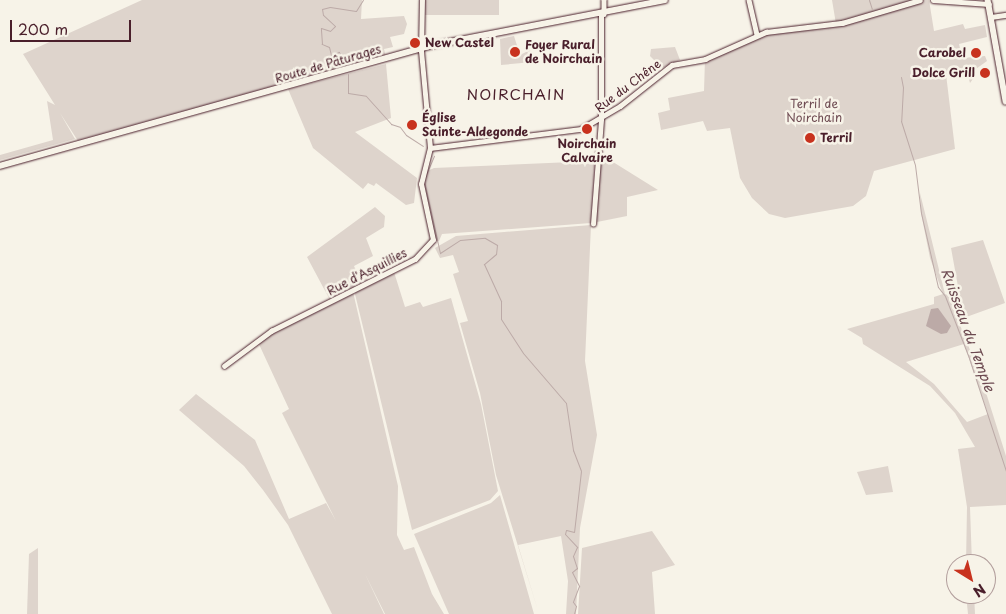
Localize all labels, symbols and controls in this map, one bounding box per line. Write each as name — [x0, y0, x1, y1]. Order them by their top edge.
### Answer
scale bar — [12, 10, 134, 42]
text: 200 m — [18, 17, 68, 40]
place label: New Castel — [425, 36, 494, 50]
marker: New Castel — [409, 37, 421, 49]
place label: Foyer Rural de Noirchain — [525, 38, 602, 66]
street label: Route de Pâturages — [272, 42, 384, 86]
marker: Foyer Rural de Noirchain — [509, 46, 521, 58]
place label: Carobel — [919, 46, 966, 60]
marker: Carobel — [970, 47, 982, 59]
street label: Rue du Chêne — [592, 56, 664, 116]
place label: Dolce Grill — [911, 66, 975, 80]
marker: Dolce Grill — [979, 67, 991, 79]
district label: NOIRCHAIN — [466, 85, 566, 103]
park label: Terril de Noirchain — [786, 97, 842, 125]
place label: Église Sainte-Aldegonde — [422, 111, 528, 139]
marker: Église Sainte-Aldegonde — [406, 119, 418, 131]
marker: Noirchain Calvaire — [581, 123, 593, 135]
place label: Terril — [820, 131, 852, 145]
marker: Terril — [804, 132, 816, 144]
place label: Noirchain Calvaire — [557, 137, 617, 165]
street label: Rue d'Asquillies — [324, 245, 410, 299]
water label: Ruisseau du Temple — [938, 265, 998, 395]
north arrow — [946, 554, 996, 604]
text: N — [969, 579, 990, 602]

